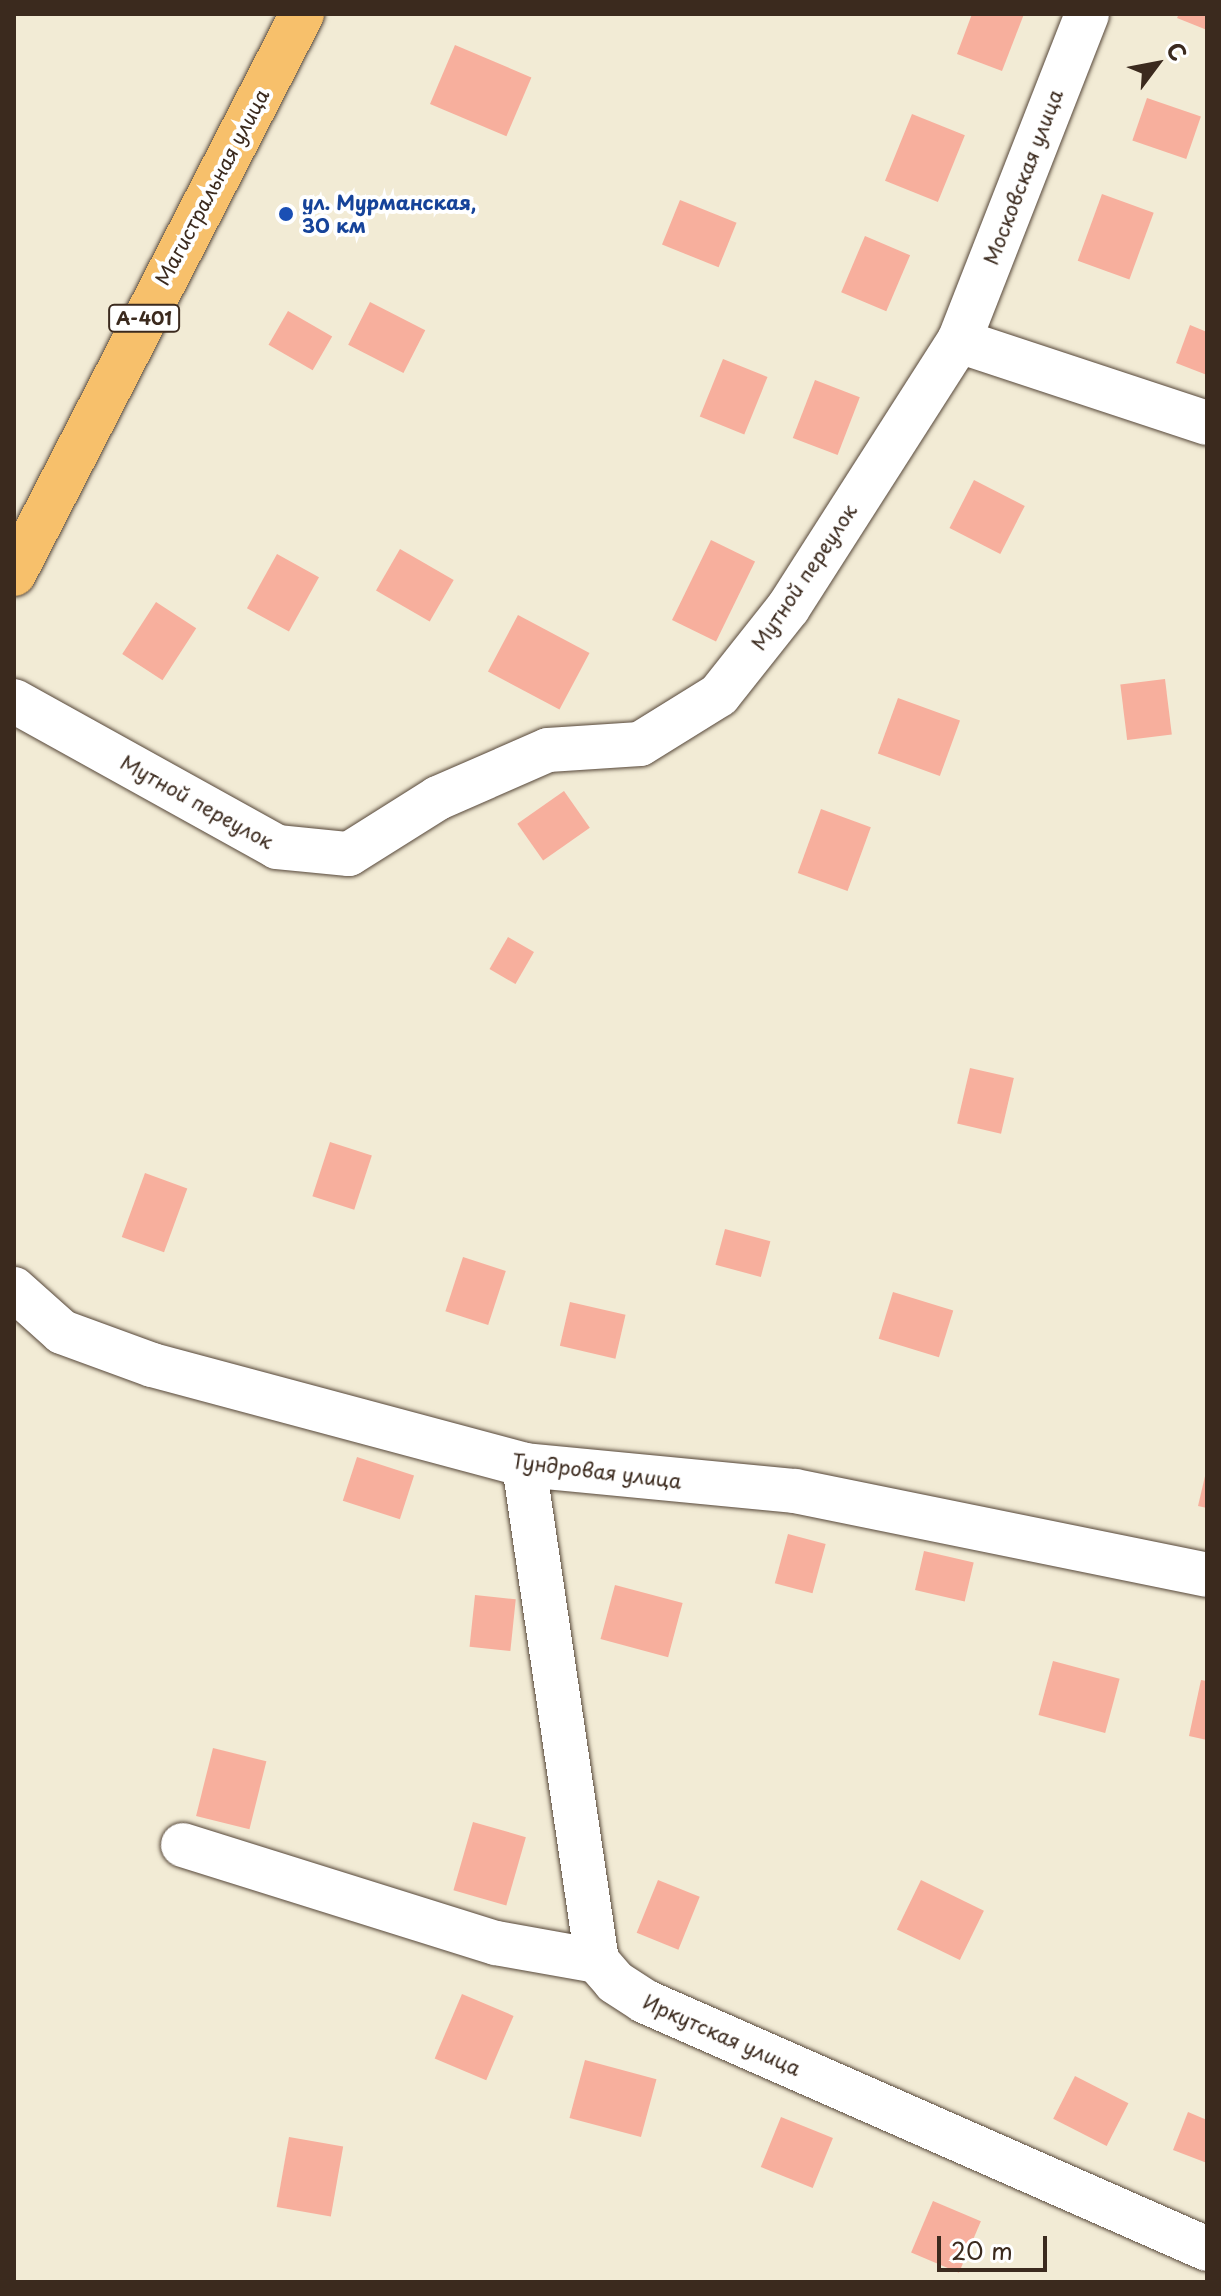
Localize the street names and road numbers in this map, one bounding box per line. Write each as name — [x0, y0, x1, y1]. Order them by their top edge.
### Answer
street label: Магистральная улица — [150, 84, 274, 290]
street label: Московская улица — [978, 85, 1068, 269]
road number: А-401 — [108, 304, 180, 332]
street label: Мутной переулок — [746, 499, 862, 655]
street label: Мутной переулок — [116, 750, 278, 854]
street label: Тундровая улица — [511, 1449, 683, 1493]
street label: Иркутская улица — [639, 1989, 805, 2081]

